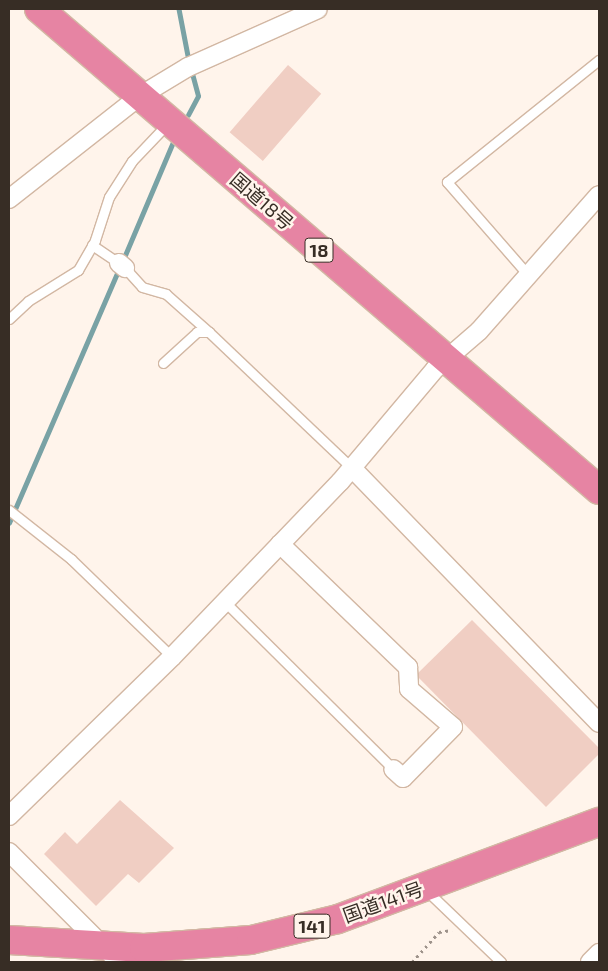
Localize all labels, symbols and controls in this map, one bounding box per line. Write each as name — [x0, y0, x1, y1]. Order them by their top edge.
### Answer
street label: 国道18号 — [226, 167, 298, 235]
road number: 18 — [304, 234, 334, 266]
street label: 国道141号 — [340, 877, 426, 927]
road number: 141 — [293, 910, 331, 941]

